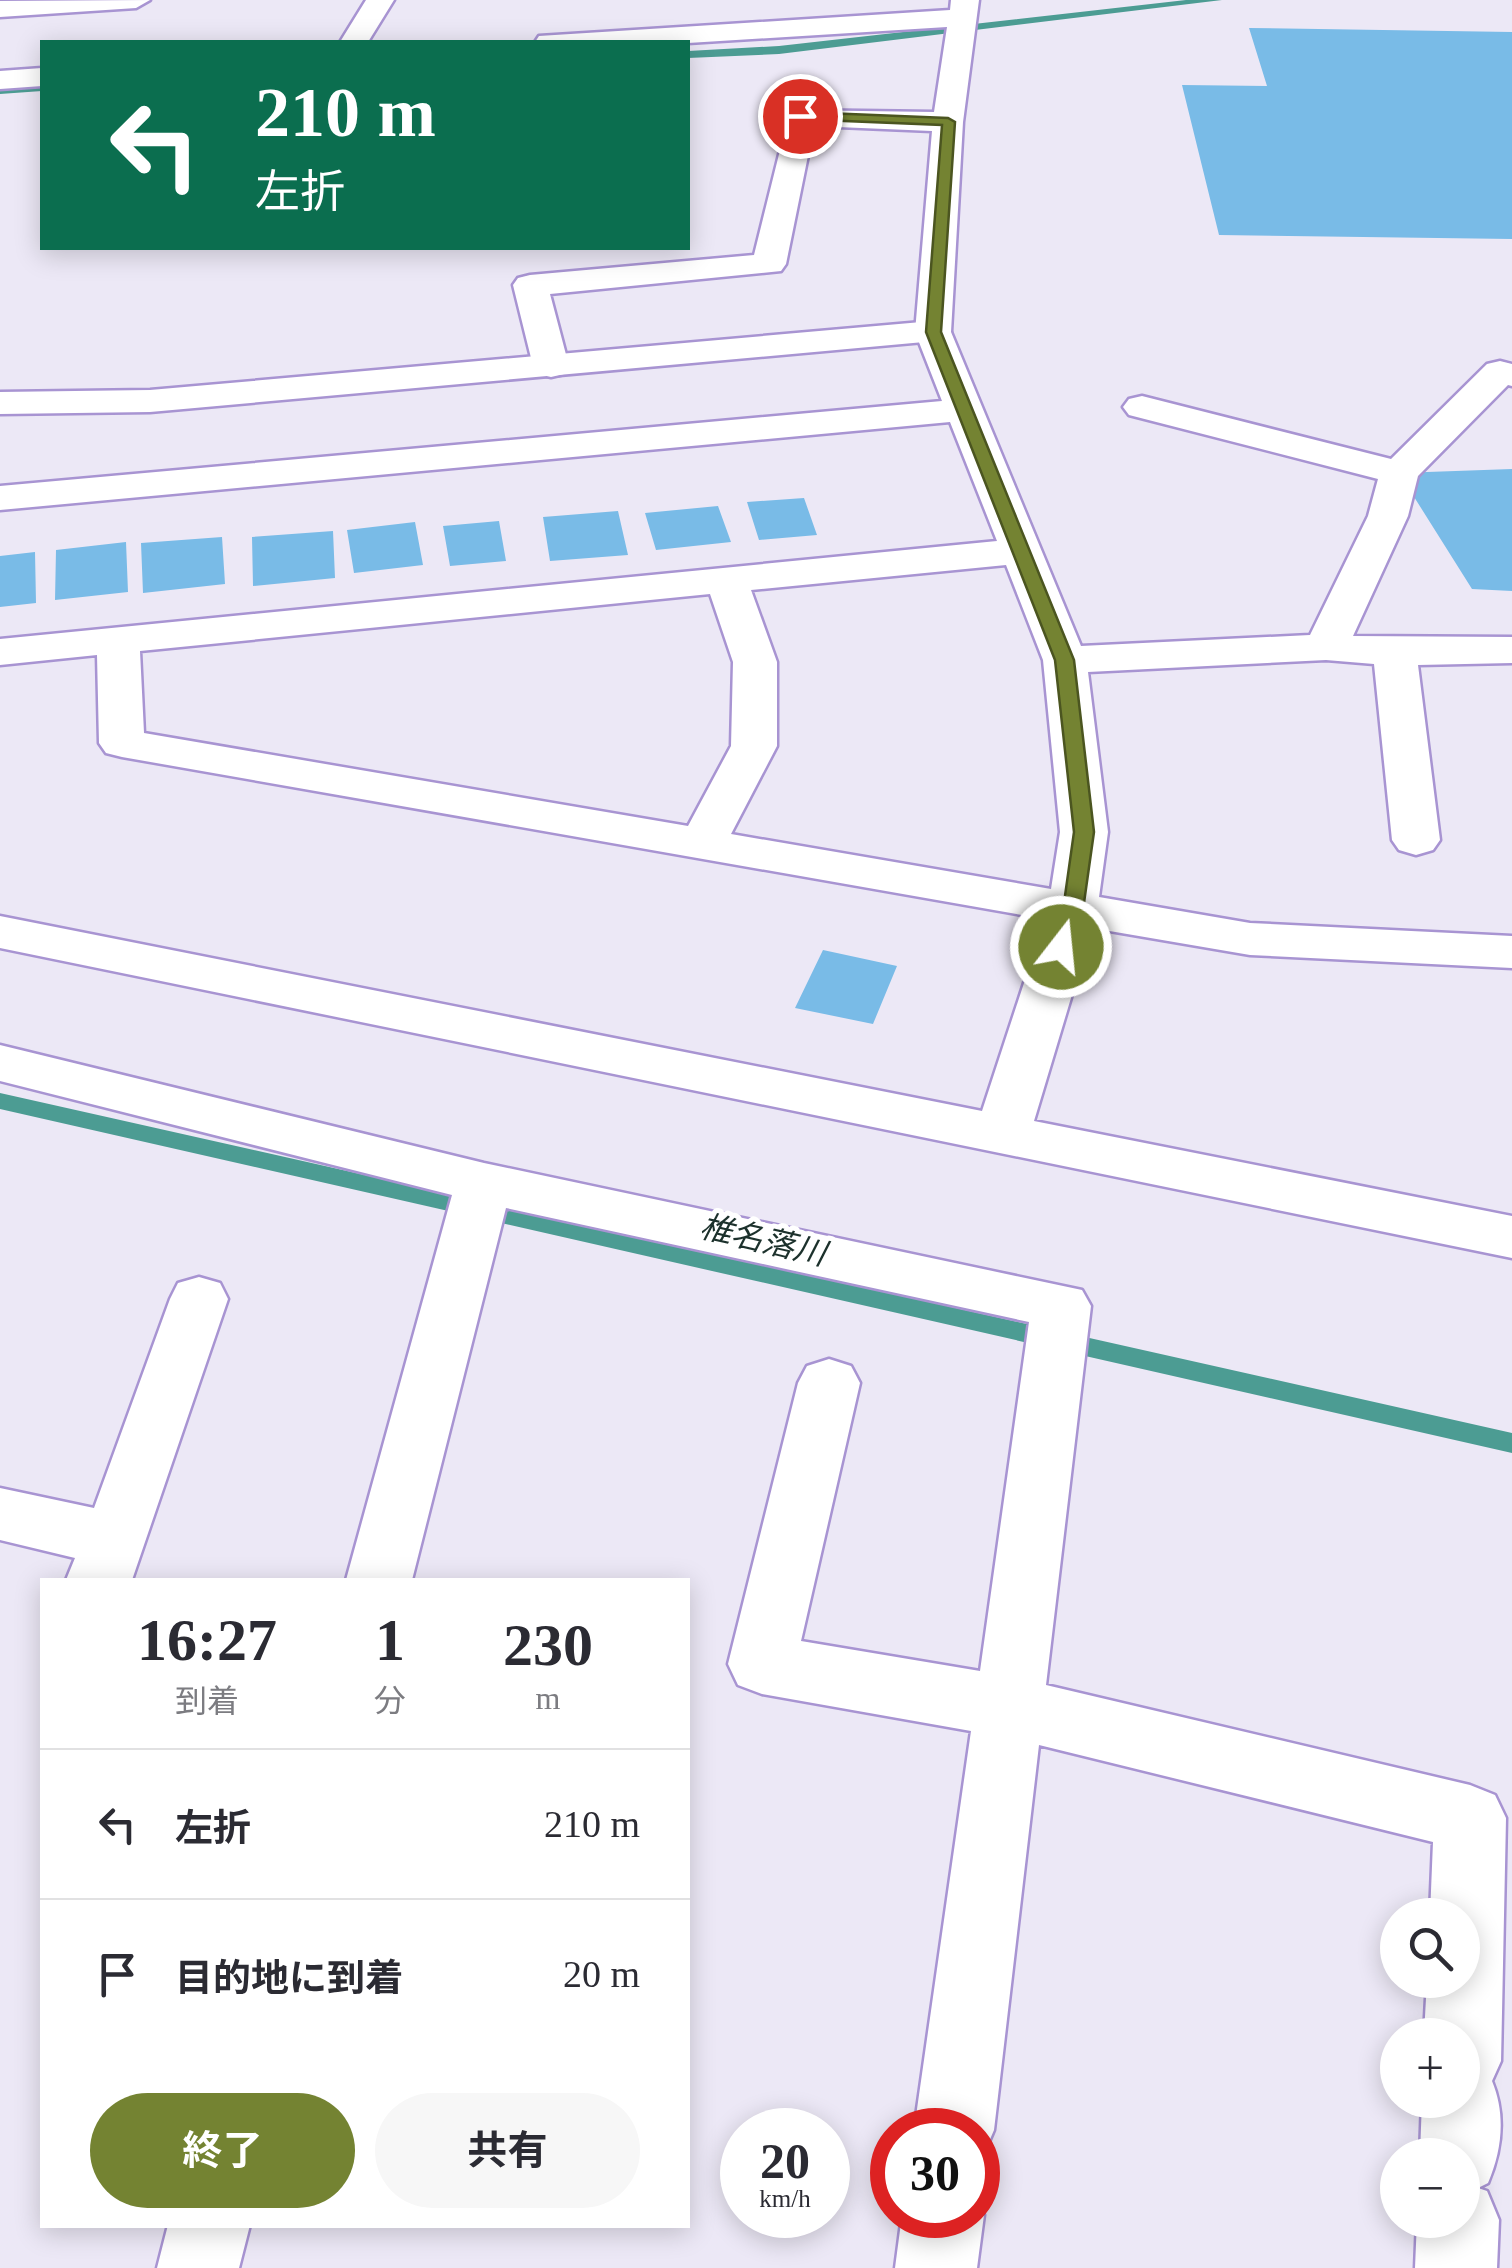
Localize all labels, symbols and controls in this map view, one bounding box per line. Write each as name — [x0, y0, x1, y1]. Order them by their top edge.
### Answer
text: 210 m — [255, 74, 436, 151]
pin — [758, 74, 843, 159]
icon: left — [90, 80, 220, 210]
icon: arrive — [773, 89, 828, 144]
text: 左折 — [255, 167, 345, 217]
position arrow — [1009, 895, 1113, 999]
water label: 椎名落川 — [697, 1208, 832, 1273]
text: 16:27 — [137, 1607, 277, 1673]
text: 1 — [375, 1607, 405, 1673]
text: 230 — [503, 1612, 593, 1678]
text: m — [536, 1680, 560, 1716]
text: 到着 — [175, 1683, 239, 1719]
text: 分 — [374, 1683, 406, 1719]
icon: left — [90, 1797, 145, 1852]
text: 210 m — [544, 1803, 640, 1845]
text: 左折 — [175, 1807, 251, 1849]
map controls — [1380, 1898, 1480, 2238]
button: search — [1380, 1898, 1480, 1998]
icon: arrive — [90, 1947, 145, 2002]
text: 20 m — [563, 1953, 640, 1995]
text: 目的地に到着 — [175, 1957, 403, 1999]
button: + — [1380, 2018, 1480, 2118]
button: 終了 — [90, 2093, 355, 2208]
button: 共有 — [375, 2093, 640, 2208]
speed limit sign: 30 — [870, 2108, 1000, 2238]
text: 20 — [760, 2133, 810, 2189]
button: − — [1380, 2138, 1480, 2238]
text: km/h — [759, 2185, 811, 2212]

